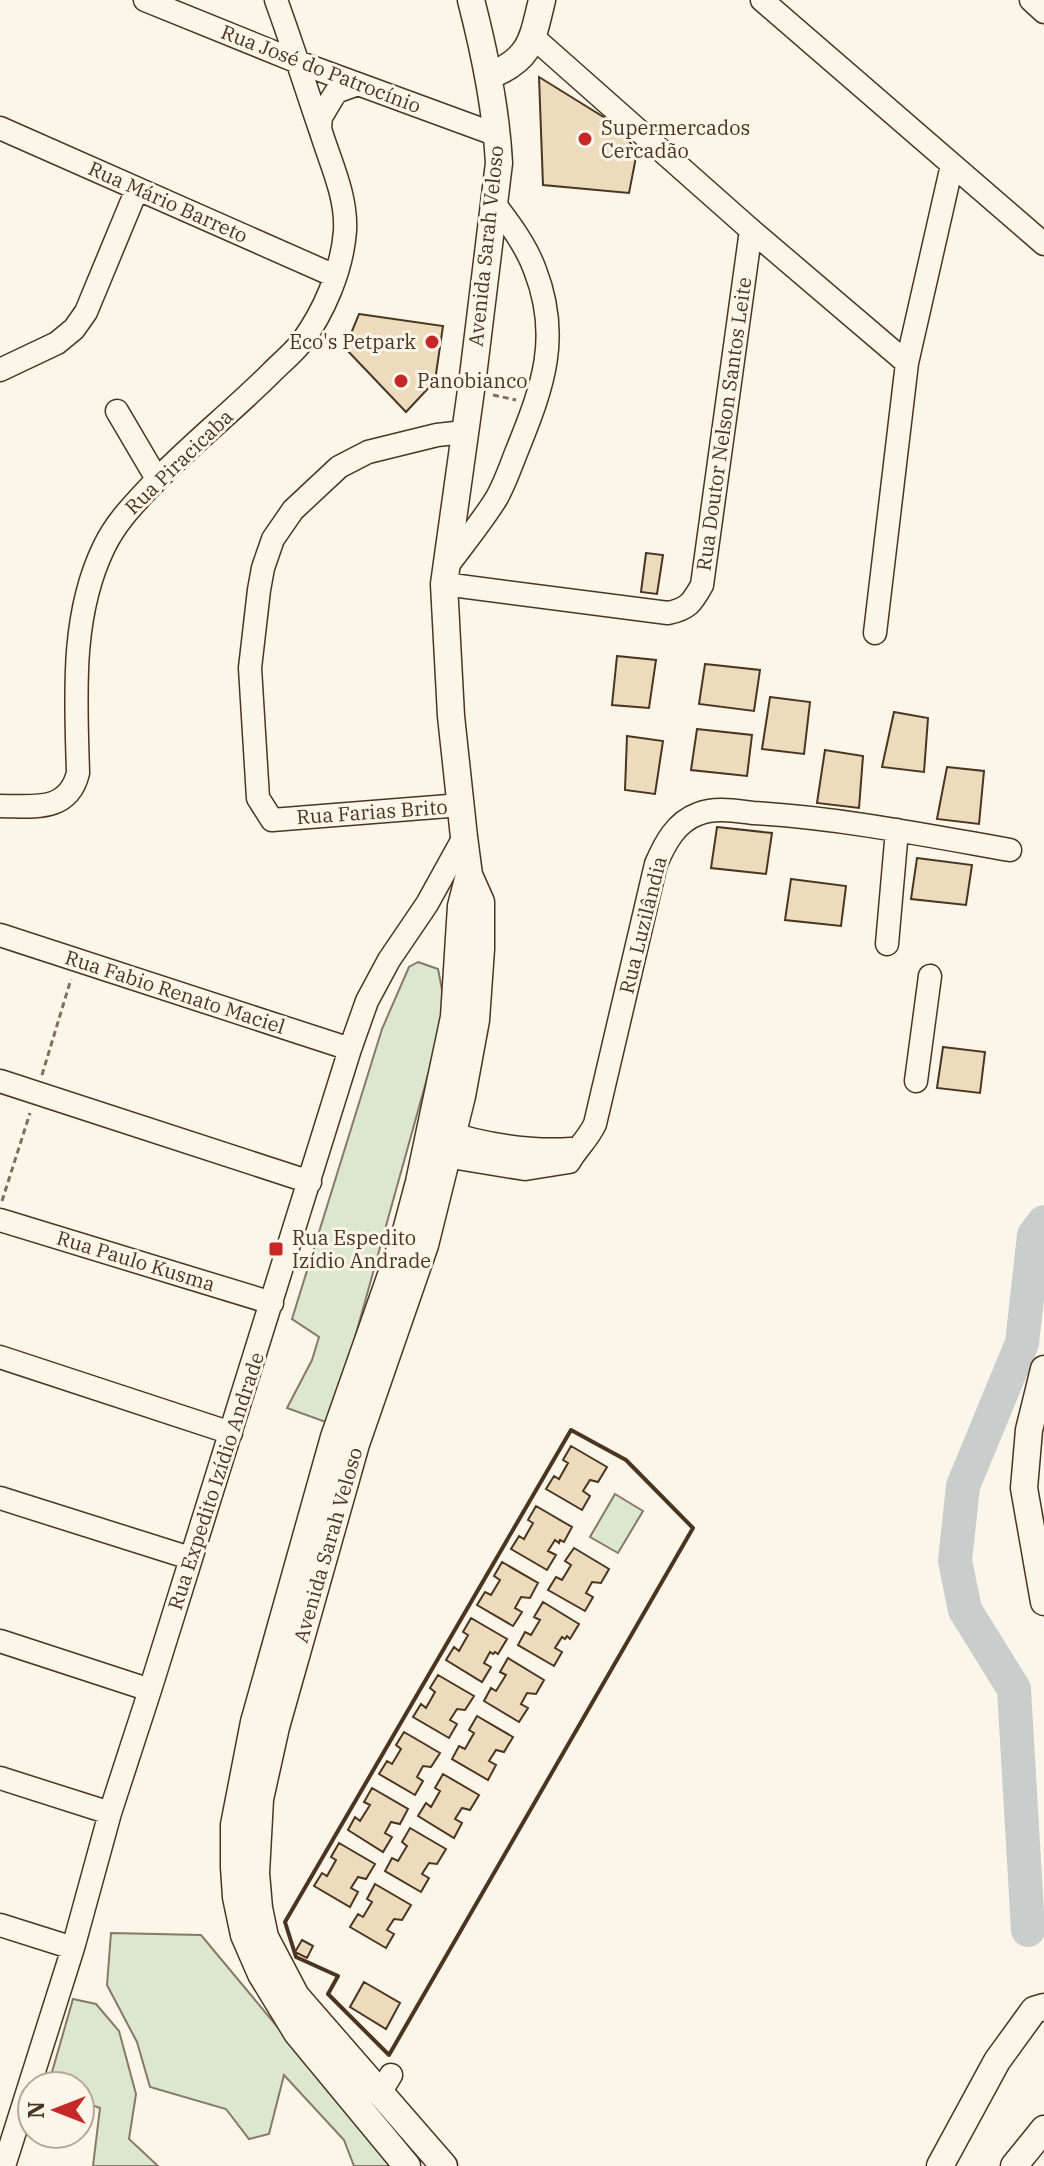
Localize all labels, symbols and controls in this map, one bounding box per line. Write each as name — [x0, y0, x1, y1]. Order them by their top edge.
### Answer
street label: Rua José do Patrocínio — [217, 18, 425, 119]
place label: Supermercados Cercadão — [601, 114, 750, 164]
marker: Supermercados Cercadão — [576, 130, 594, 148]
street label: Avenida Sarah Veloso — [462, 144, 509, 348]
street label: Rua Mário Barreto — [84, 154, 252, 249]
street label: Rua Doutor Nelson Santos Leite — [690, 275, 758, 573]
place label: Eco's Petpark — [289, 328, 416, 355]
marker: Eco's Petpark — [423, 333, 441, 351]
place label: Panobianco — [417, 367, 528, 394]
marker: Panobianco — [392, 372, 410, 390]
street label: Rua Piracicaba — [119, 403, 239, 520]
street label: Rua Farias Brito — [296, 793, 448, 830]
street label: Rua Luzilândia — [612, 853, 673, 996]
street label: Rua Fabio Renato Maciel — [62, 943, 289, 1040]
street label: Rua Paulo Kusma — [54, 1224, 219, 1297]
place label: Rua Espedito Izídio Andrade — [292, 1224, 431, 1274]
marker: Rua Espedito Izídio Andrade — [267, 1240, 285, 1258]
street label: Rua Expedito Izídio Andrade — [161, 1349, 270, 1613]
street label: Avenida Sarah Veloso — [287, 1444, 368, 1646]
north arrow — [16, 2070, 96, 2150]
text: N — [21, 2101, 50, 2119]

